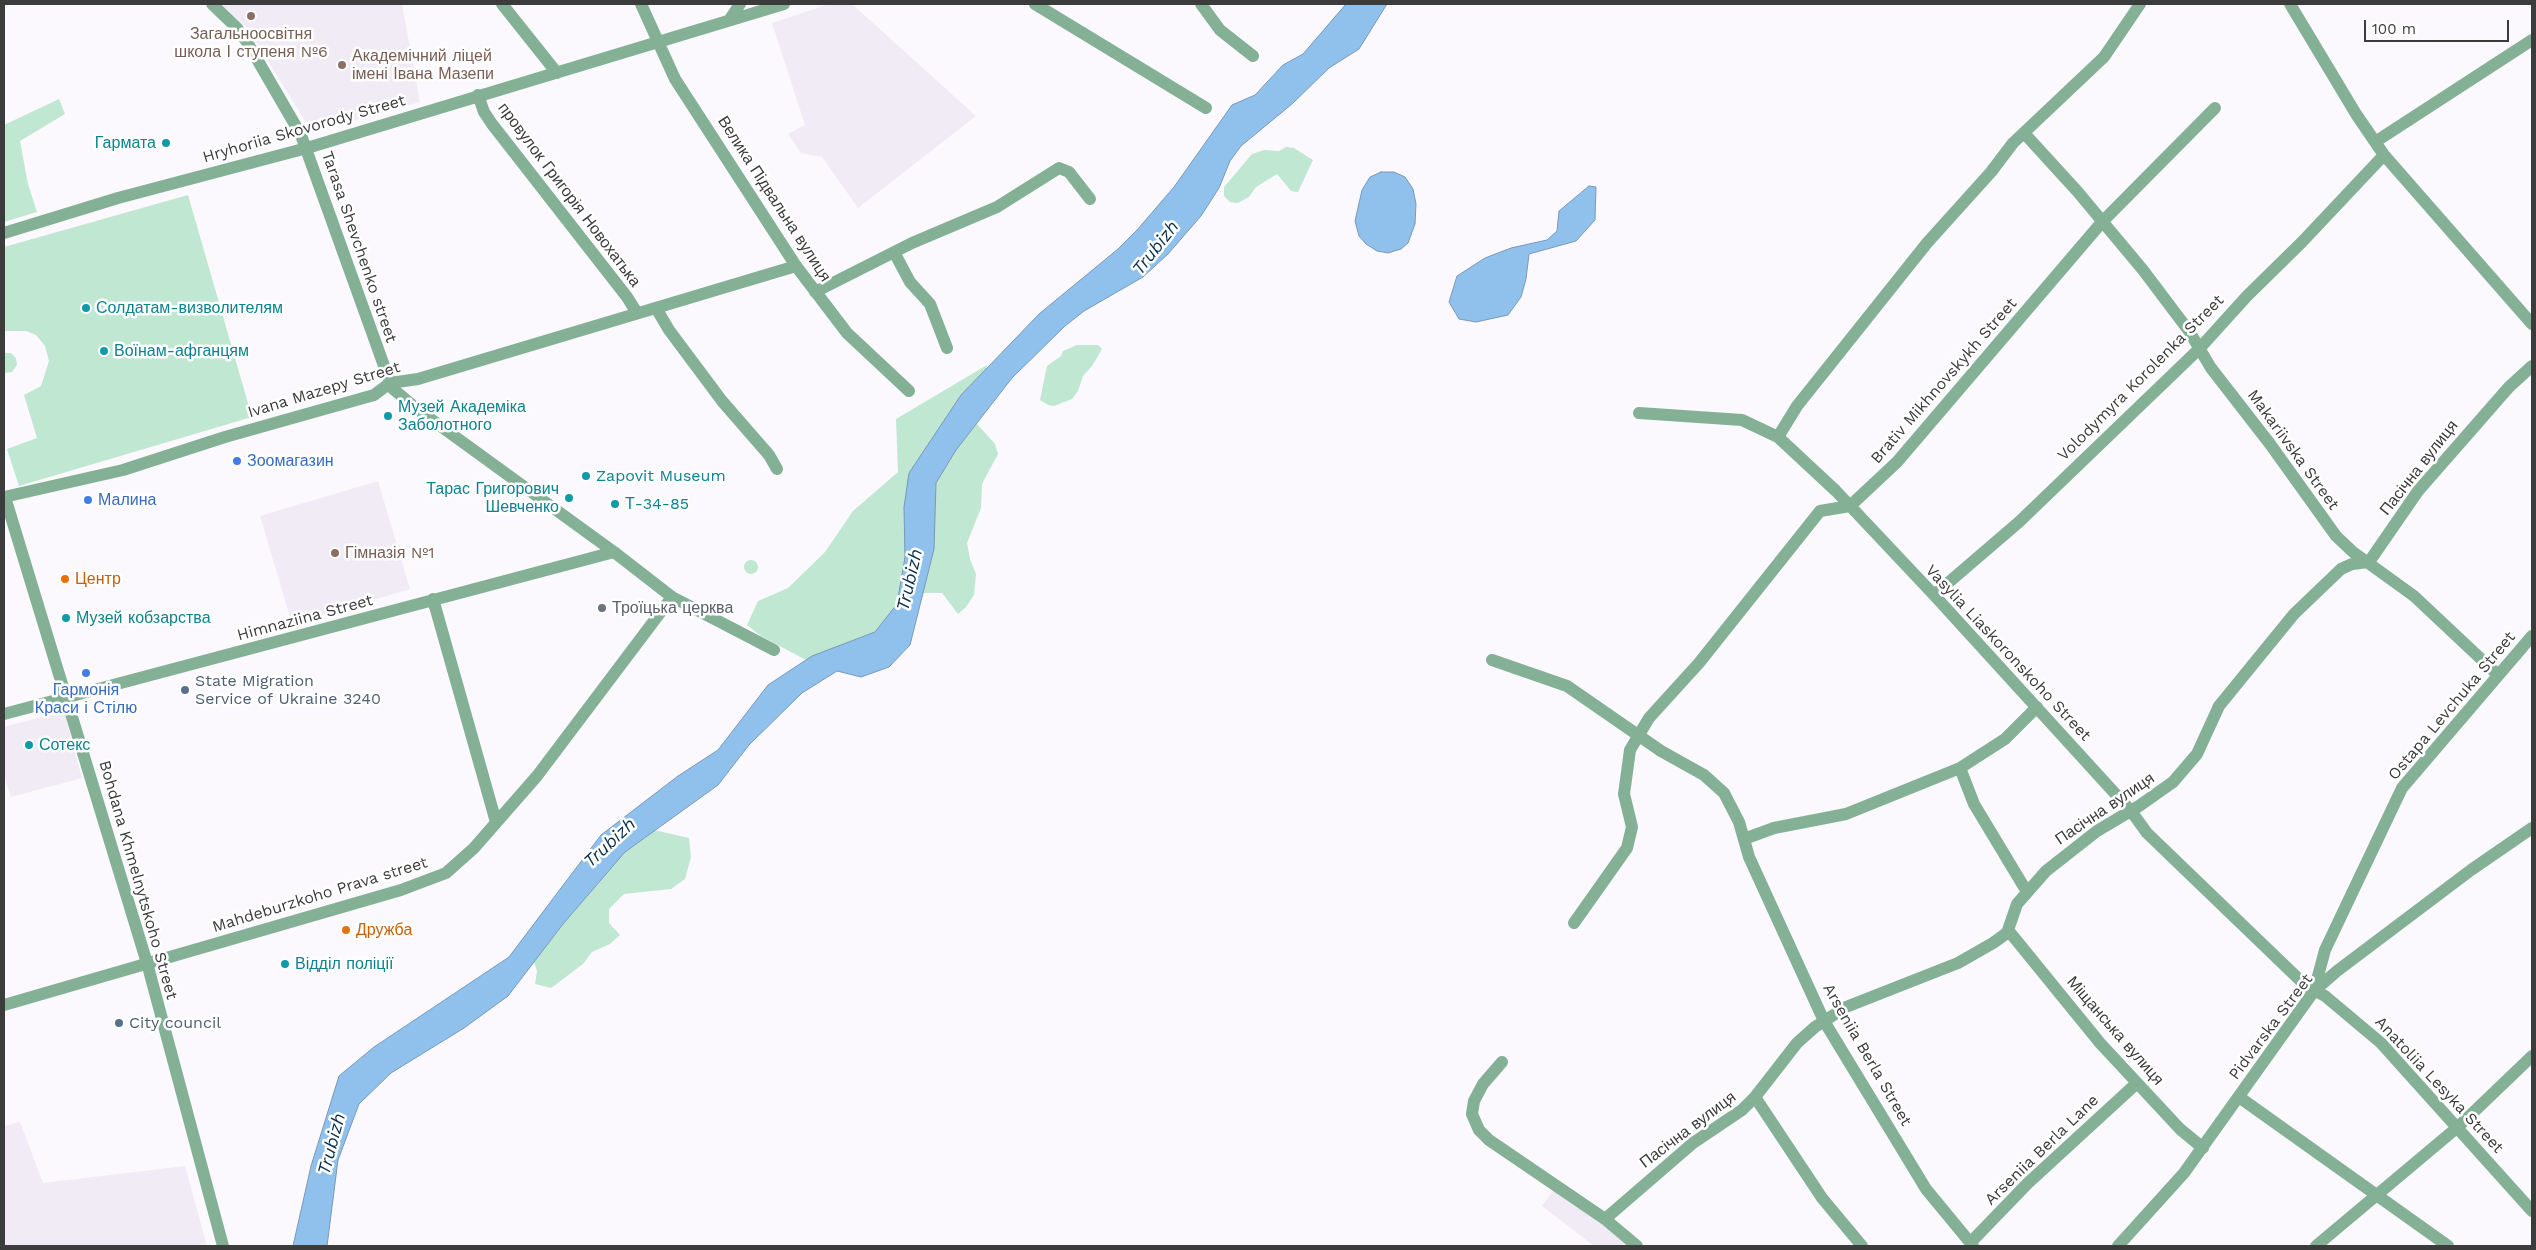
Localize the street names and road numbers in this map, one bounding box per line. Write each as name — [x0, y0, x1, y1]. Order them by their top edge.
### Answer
street label: Hryhoriia Skovorody Street — [200, 91, 408, 167]
street label: провулок Григорія Новохатька — [493, 99, 645, 291]
street label: Велика Підвальна вулиця — [713, 113, 835, 285]
street label: Tarasa Shevchenko street — [317, 149, 401, 345]
street label: Volodymyra Korolenka Street — [2054, 291, 2228, 465]
street label: Brativ Mikhnovskykh Street — [1867, 294, 2021, 468]
street label: Ivana Mazepy Street — [246, 358, 402, 422]
street label: Makariivska Street — [2243, 386, 2343, 514]
street label: Пасічна вулиця — [2376, 417, 2462, 519]
street label: Vasylia Liaskoronskoho Street — [1921, 561, 2095, 745]
street label: Himnaziina Street — [235, 591, 375, 645]
street label: Ostapa Levchuka Street — [2384, 628, 2520, 784]
street label: Bohdana Khmelnytskoho Street — [95, 758, 181, 1002]
street label: Пасічна вулиця — [2052, 769, 2158, 849]
street label: Mahdeburzkoho Prava street — [210, 853, 430, 937]
street label: Pidvarska Street — [2225, 970, 2317, 1084]
street label: Міщанська вулиця — [2063, 973, 2167, 1089]
street label: Arseniia Berla Street — [1818, 980, 1916, 1130]
street label: Anatoliia Lesyka Street — [2371, 1013, 2507, 1157]
street label: Пасічна вулиця — [1636, 1088, 1740, 1172]
street label: Arseniia Berla Lane — [1981, 1091, 2103, 1209]

